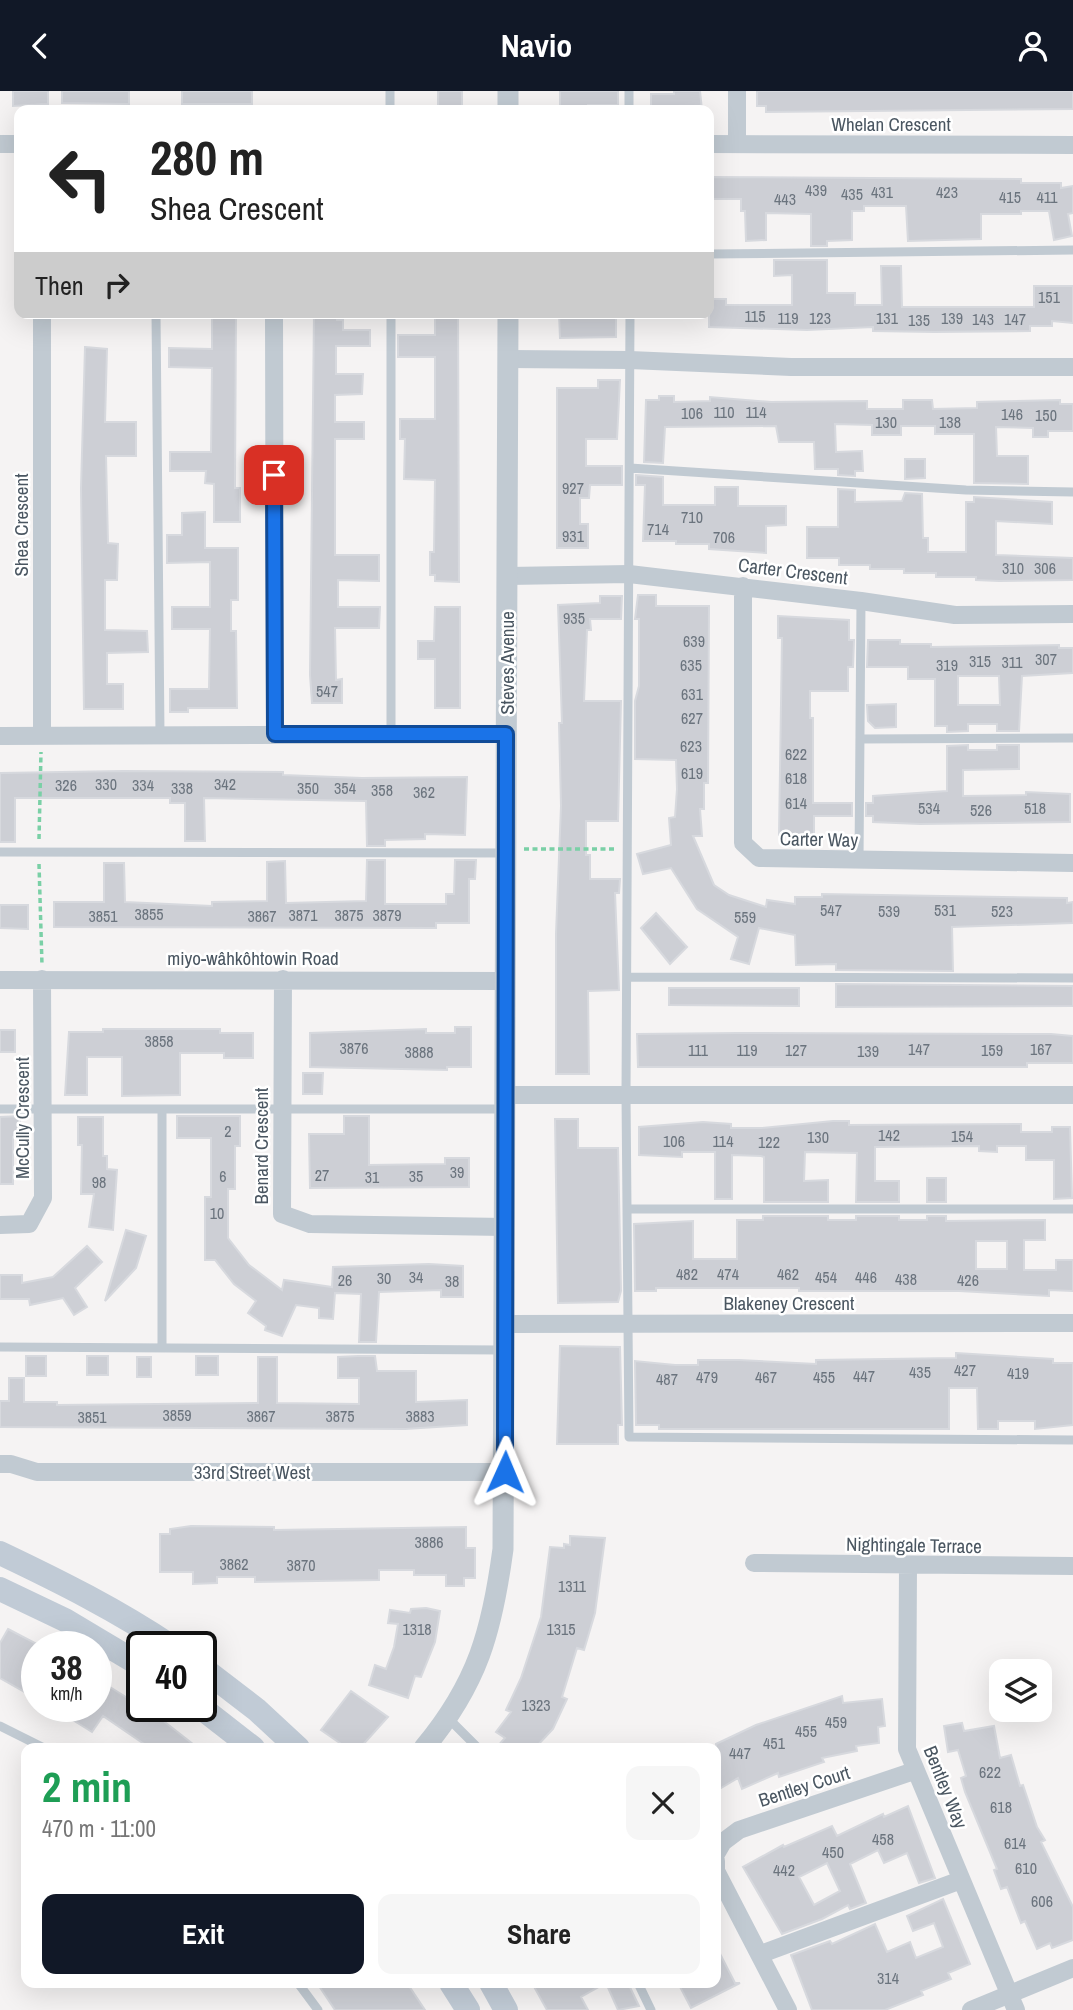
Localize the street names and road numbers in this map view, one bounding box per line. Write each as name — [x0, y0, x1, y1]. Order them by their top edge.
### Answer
street label: Whelan Crescent — [831, 111, 951, 137]
street label: Shea Crescent — [8, 473, 34, 577]
street label: Carter Crescent — [737, 551, 850, 591]
street label: Steves Avenue — [494, 611, 520, 715]
street label: Carter Way — [780, 825, 859, 853]
street label: miyo-wâhkôhtowin Road — [167, 945, 339, 971]
street label: McCully Crescent — [9, 1056, 35, 1179]
street label: Benard Crescent — [248, 1087, 274, 1204]
street label: Blakeney Crescent — [724, 1290, 855, 1316]
street label: 33rd Street West — [194, 1459, 311, 1485]
street label: Nightingale Terrace — [846, 1531, 982, 1559]
street label: Bentley Way — [918, 1742, 974, 1832]
street label: Bentley Court — [755, 1759, 854, 1813]

